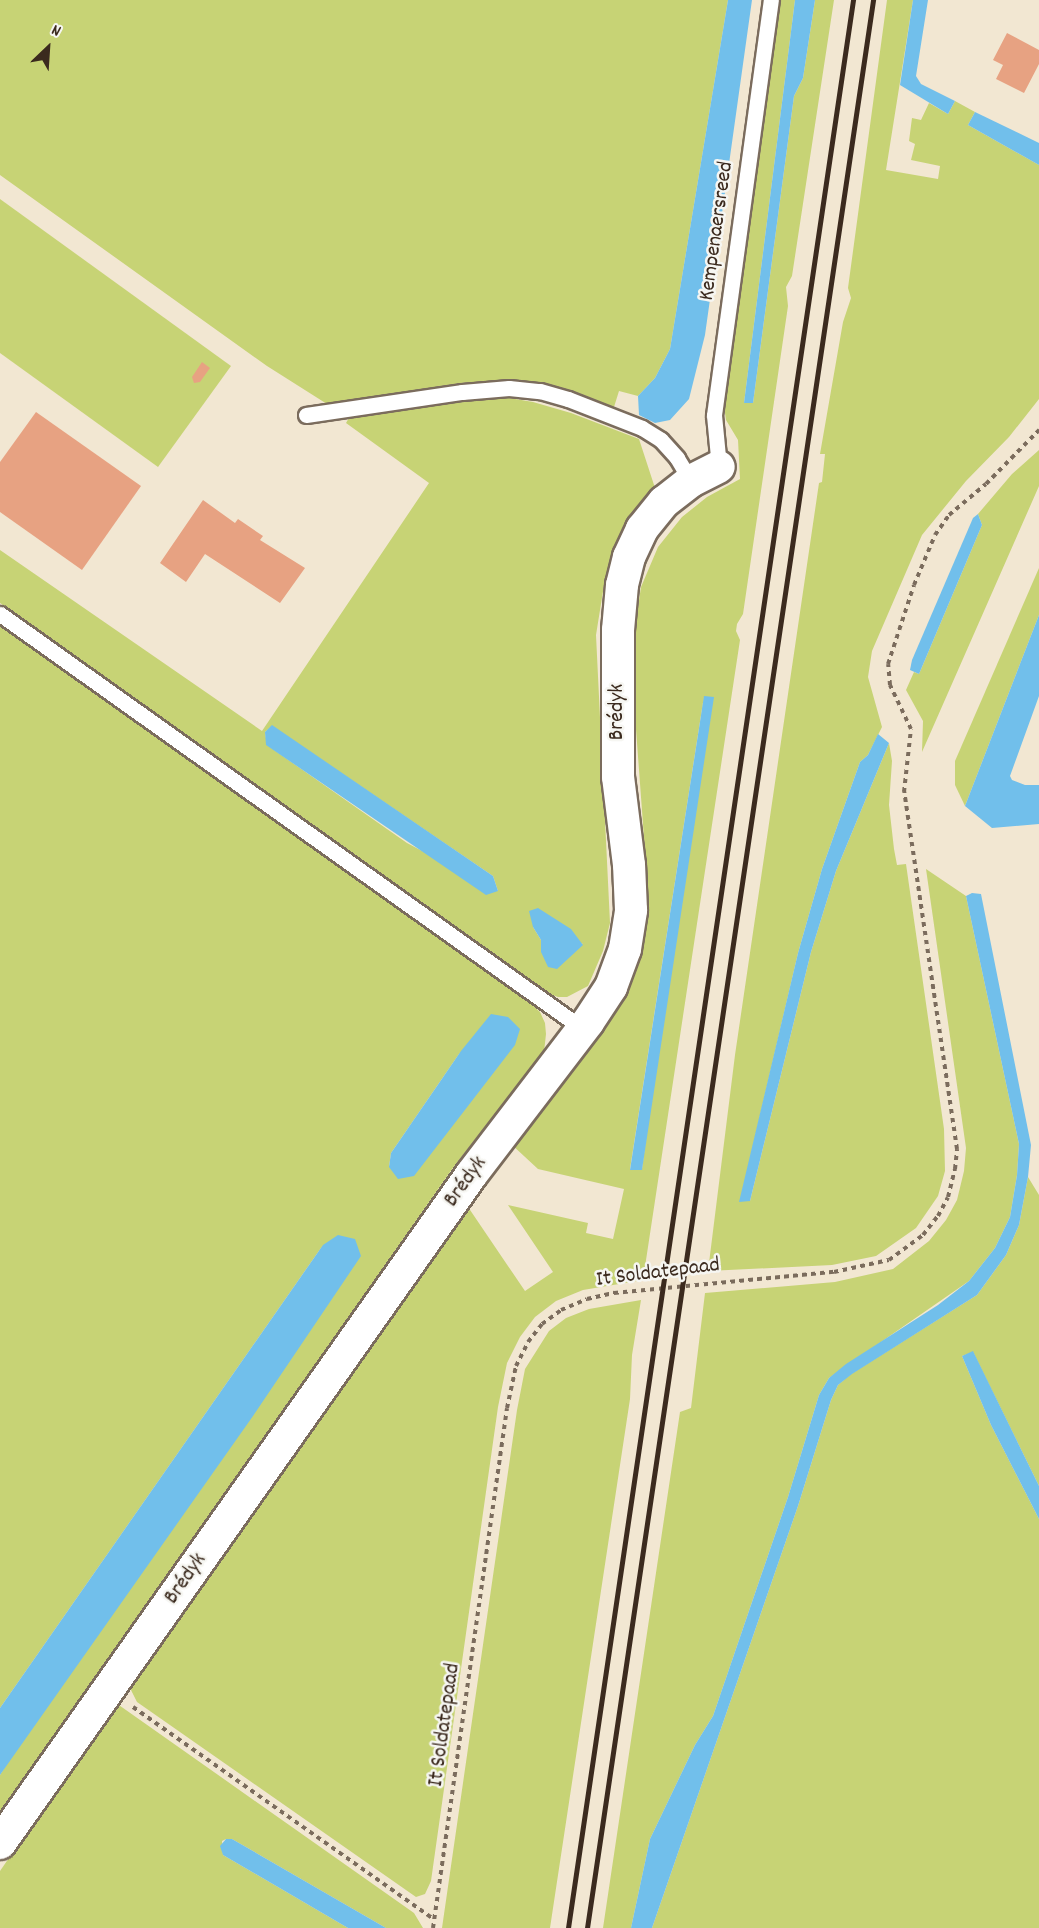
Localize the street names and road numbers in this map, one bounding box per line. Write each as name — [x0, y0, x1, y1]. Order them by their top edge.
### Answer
street label: Kempenaersreed — [694, 160, 740, 302]
street label: Brédyk — [605, 684, 631, 740]
street label: Brédyk — [439, 1151, 493, 1213]
street label: It Soldatepaad — [595, 1252, 721, 1294]
street label: Brédyk — [159, 1548, 213, 1610]
street label: It Soldatepaad — [423, 1662, 467, 1788]

